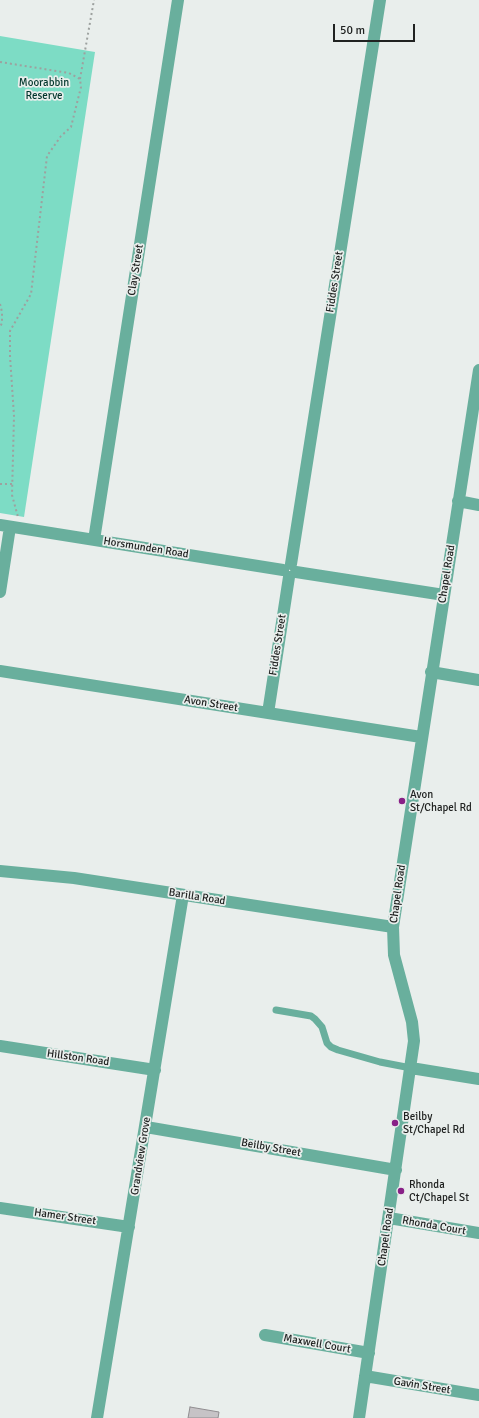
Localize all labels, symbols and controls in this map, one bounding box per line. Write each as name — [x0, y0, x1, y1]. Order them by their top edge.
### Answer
scale bar — [335, 16, 417, 42]
text: 50 m — [340, 23, 365, 38]
park label: Moorabbin Reserve — [19, 76, 69, 102]
street label: Clay Street — [125, 244, 147, 296]
street label: Fiddes Street — [324, 250, 346, 314]
street label: Horsmunden Road — [102, 535, 190, 561]
street label: Chapel Road — [436, 544, 458, 604]
street label: Fiddes Street — [267, 613, 289, 677]
street label: Avon Street — [183, 693, 239, 715]
place label: Avon St/Chapel Rd — [410, 788, 472, 814]
marker: Avon St/Chapel Rd — [397, 796, 407, 806]
street label: Chapel Road — [387, 864, 409, 924]
street label: Barilla Road — [168, 886, 226, 908]
street label: Hillston Road — [46, 1047, 110, 1069]
place label: Beilby St/Chapel Rd — [403, 1110, 465, 1136]
street label: Grandview Grove — [128, 1116, 154, 1196]
marker: Beilby St/Chapel Rd — [390, 1118, 400, 1128]
street label: Beilby Street — [240, 1136, 302, 1160]
place label: Rhonda Ct/Chapel St — [409, 1178, 469, 1204]
marker: Rhonda Ct/Chapel St — [396, 1186, 406, 1196]
street label: Hamer Street — [33, 1206, 97, 1228]
street label: Chapel Road — [375, 1207, 397, 1267]
street label: Rhonda Court — [401, 1214, 467, 1238]
street label: Maxwell Court — [282, 1332, 352, 1356]
street label: Gavin Street — [393, 1375, 451, 1397]

